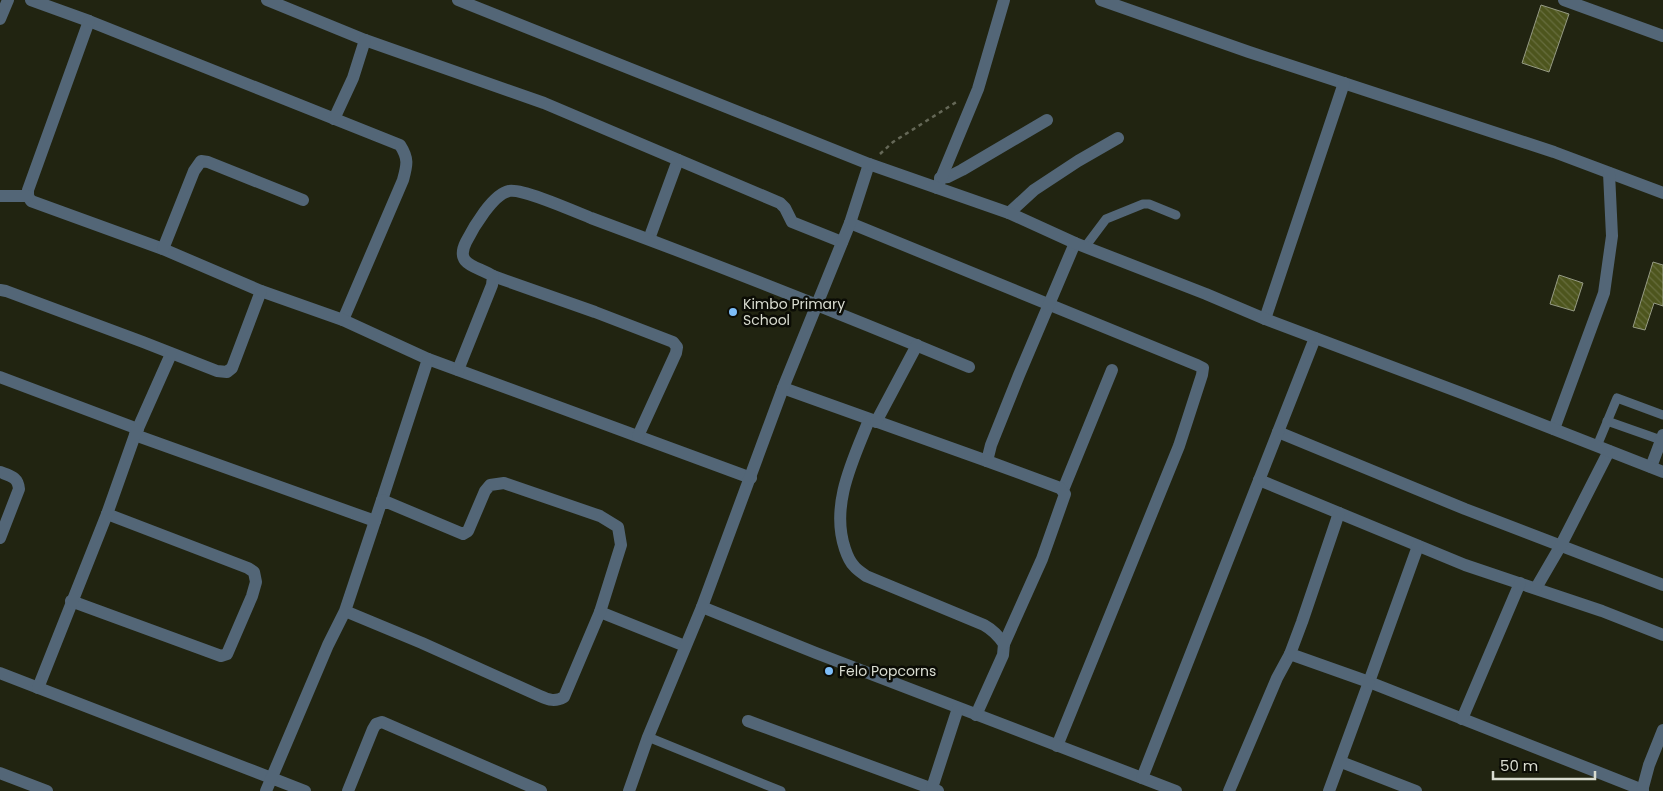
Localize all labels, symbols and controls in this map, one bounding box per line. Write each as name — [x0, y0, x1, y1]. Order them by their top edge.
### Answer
place label: Kimbo Primary School — [743, 294, 845, 330]
marker: Kimbo Primary School — [727, 306, 739, 318]
place label: Felo Popcorns — [839, 661, 936, 681]
marker: Felo Popcorns — [823, 665, 835, 677]
scale bar — [1493, 748, 1596, 780]
text: 50 m — [1500, 755, 1538, 776]

